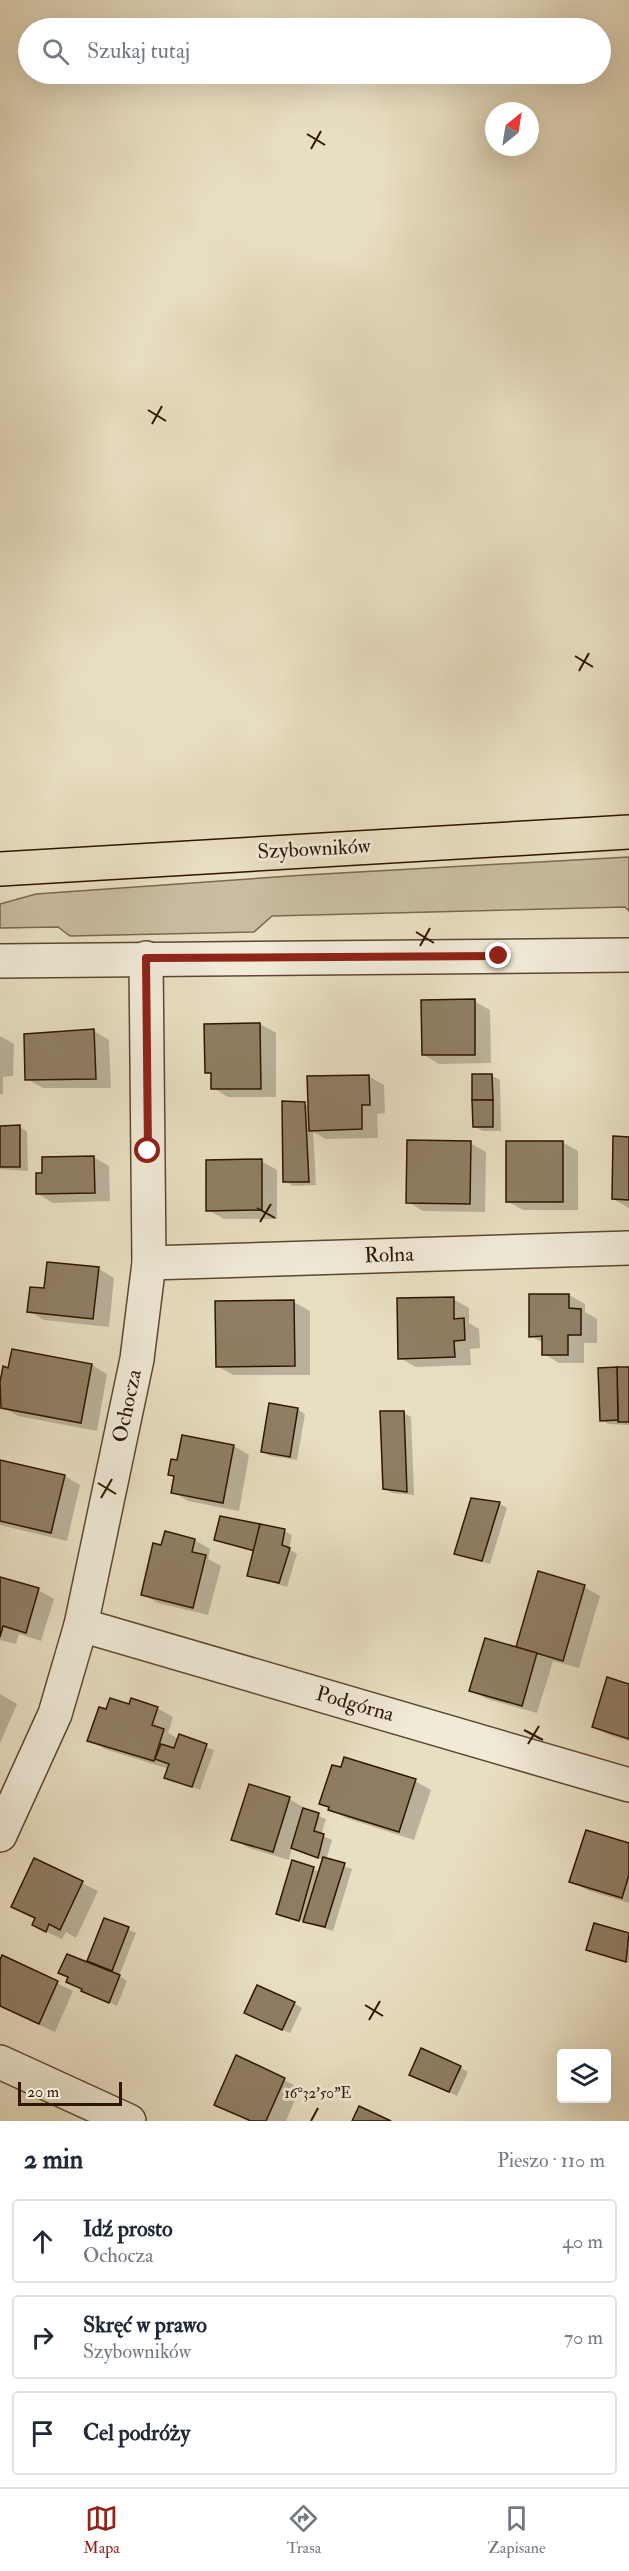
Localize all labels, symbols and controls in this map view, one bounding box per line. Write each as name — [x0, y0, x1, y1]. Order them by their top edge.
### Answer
search box — [18, 18, 611, 84]
icon: search — [39, 35, 72, 68]
text: Szukaj tutaj — [87, 37, 190, 65]
north arrow — [485, 102, 539, 156]
street label: Szybowników — [257, 832, 372, 865]
route end — [485, 942, 511, 968]
route start — [134, 1137, 160, 1163]
street label: Rolna — [364, 1241, 415, 1269]
street label: Ochocza — [106, 1367, 148, 1445]
street label: Podgórna — [313, 1680, 397, 1728]
map controls — [557, 2049, 611, 2103]
button: layers — [557, 2049, 611, 2103]
scale bar — [18, 2079, 122, 2106]
text: 20 m — [27, 2082, 59, 2102]
text: 16°32'50"E — [285, 2084, 352, 2103]
text: 2 min — [24, 2144, 83, 2176]
text: Pieszo · 110 m — [497, 2148, 605, 2173]
text: Idź prosto — [83, 2215, 173, 2243]
icon: ahead — [26, 2225, 59, 2258]
text: 40 m — [562, 2229, 603, 2254]
text: Ochocza — [83, 2243, 153, 2268]
text: Skręć w prawo — [83, 2311, 207, 2339]
icon: right — [26, 2321, 59, 2354]
text: 70 m — [564, 2325, 603, 2350]
text: Szybowników — [83, 2339, 191, 2364]
icon: arrive — [26, 2417, 59, 2450]
text: Cel podróży — [83, 2419, 190, 2447]
tab: Mapa — [83, 2502, 120, 2558]
tab: Trasa — [286, 2502, 321, 2558]
tab: Zapisane — [488, 2502, 546, 2558]

